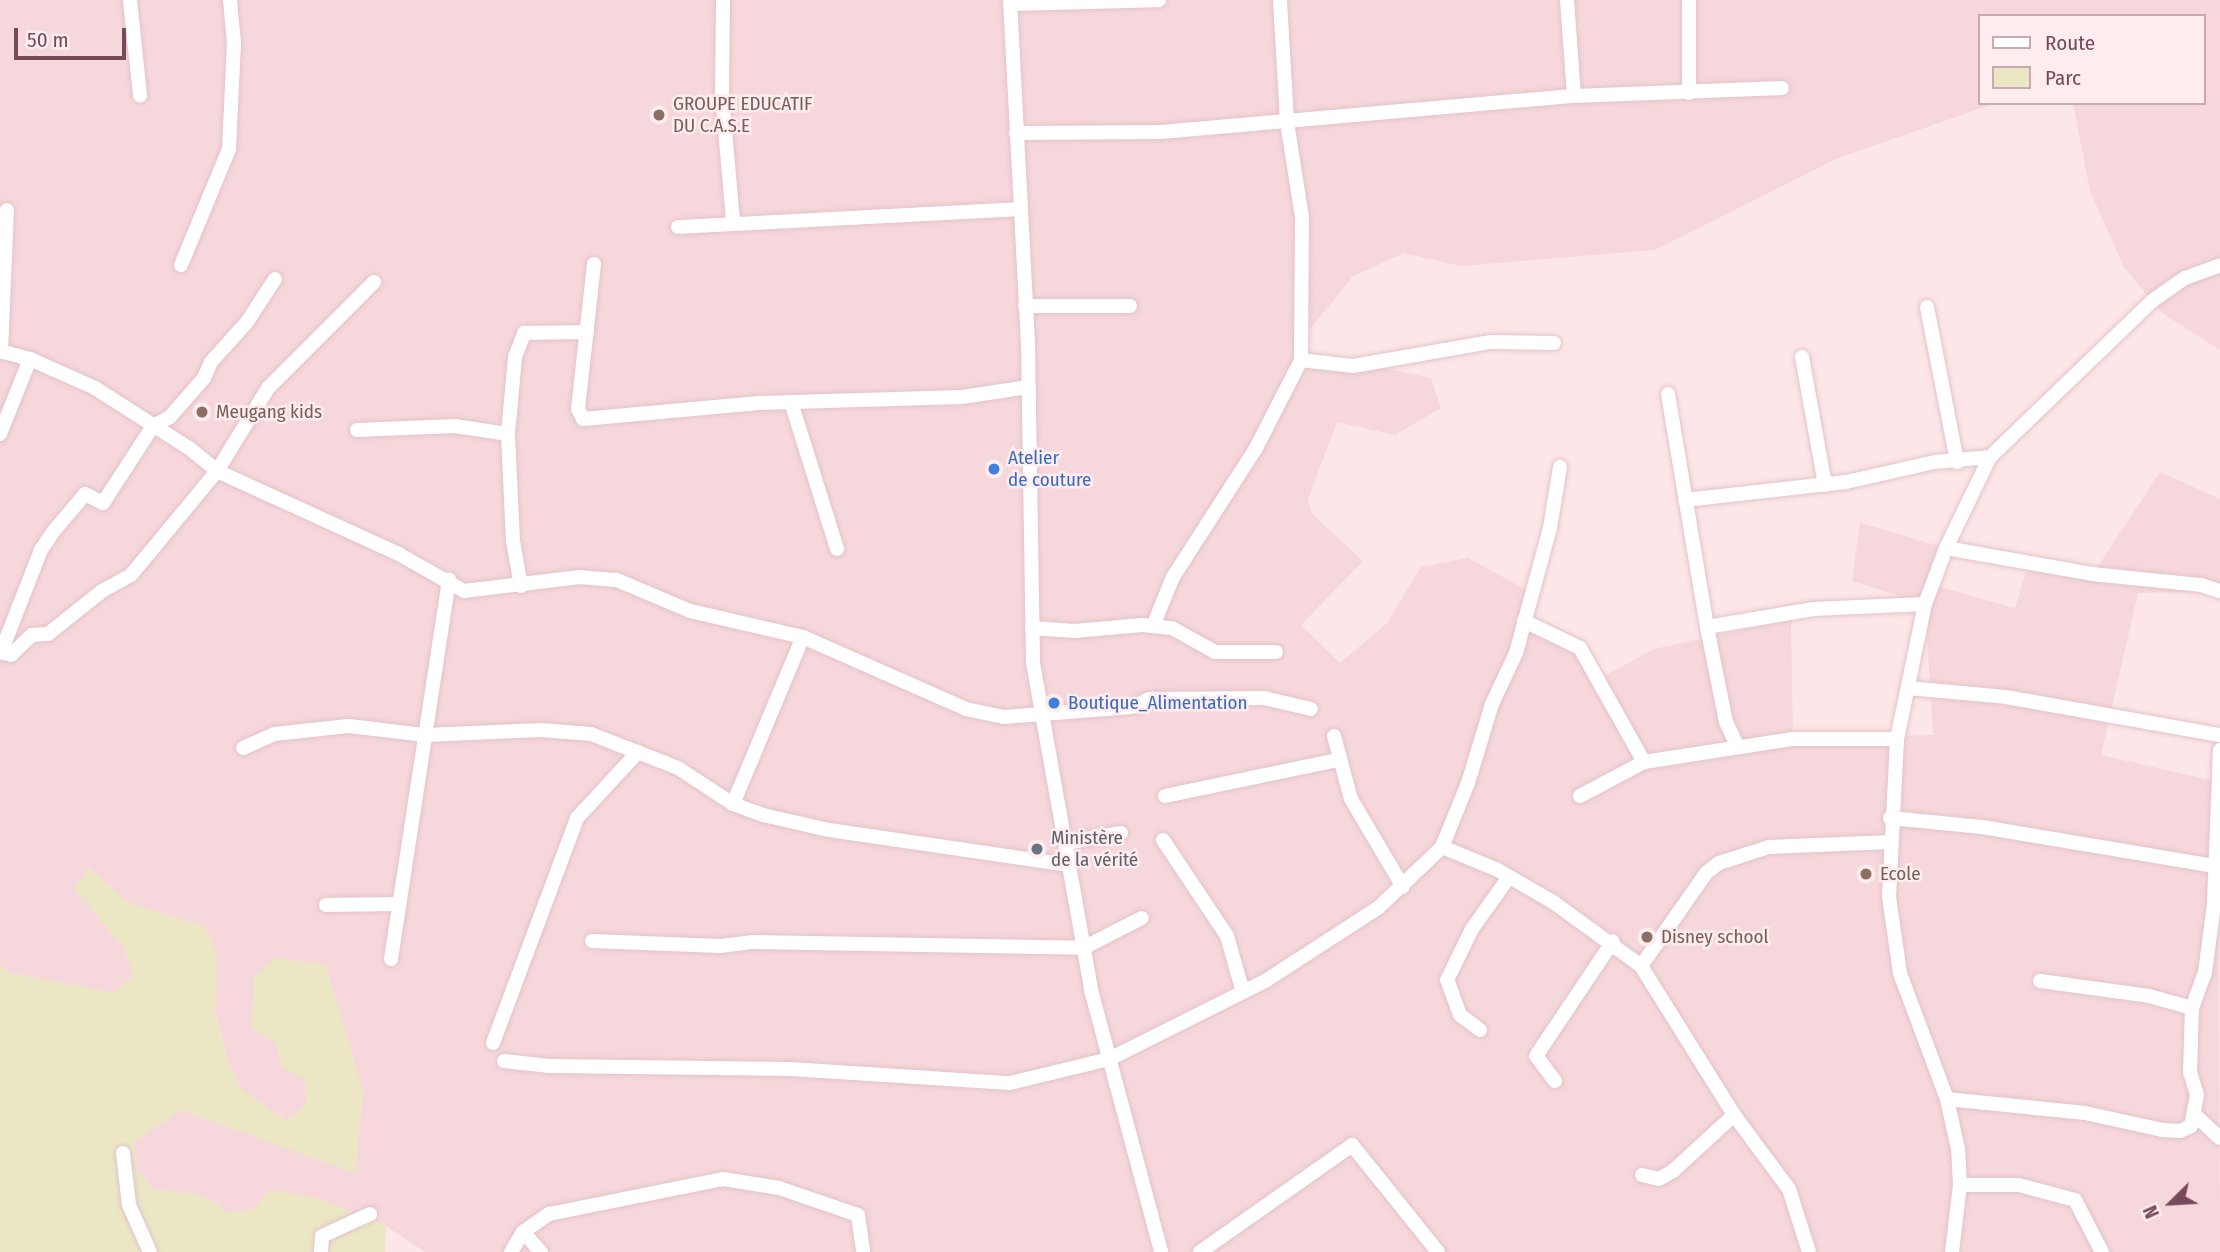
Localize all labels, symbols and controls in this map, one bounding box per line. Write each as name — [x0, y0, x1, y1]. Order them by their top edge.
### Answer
scale bar — [18, 14, 130, 58]
legend — [1979, 14, 2206, 105]
text: 50 m — [27, 27, 69, 53]
text: Route — [2045, 30, 2095, 56]
text: Parc — [2045, 65, 2081, 91]
place label: GROUPE EDUCATIF DU C.A.S.E — [673, 93, 812, 137]
marker: GROUPE EDUCATIF DU C.A.S.E — [651, 107, 667, 123]
place label: Meugang kids — [216, 401, 322, 423]
marker: Meugang kids — [194, 404, 210, 420]
place label: Atelier de couture — [1008, 447, 1091, 491]
marker: Atelier de couture — [986, 461, 1002, 477]
place label: Boutique_Alimentation — [1068, 692, 1248, 714]
marker: Boutique_Alimentation — [1046, 695, 1062, 711]
place label: Ministère de la vérité — [1051, 827, 1138, 871]
marker: Ministère de la vérité — [1029, 841, 1045, 857]
place label: Ecole — [1880, 863, 1921, 885]
marker: Ecole — [1858, 866, 1874, 882]
place label: Disney school — [1661, 926, 1768, 948]
marker: Disney school — [1639, 929, 1655, 945]
north arrow — [2136, 1168, 2206, 1238]
text: N — [2139, 1202, 2164, 1222]

